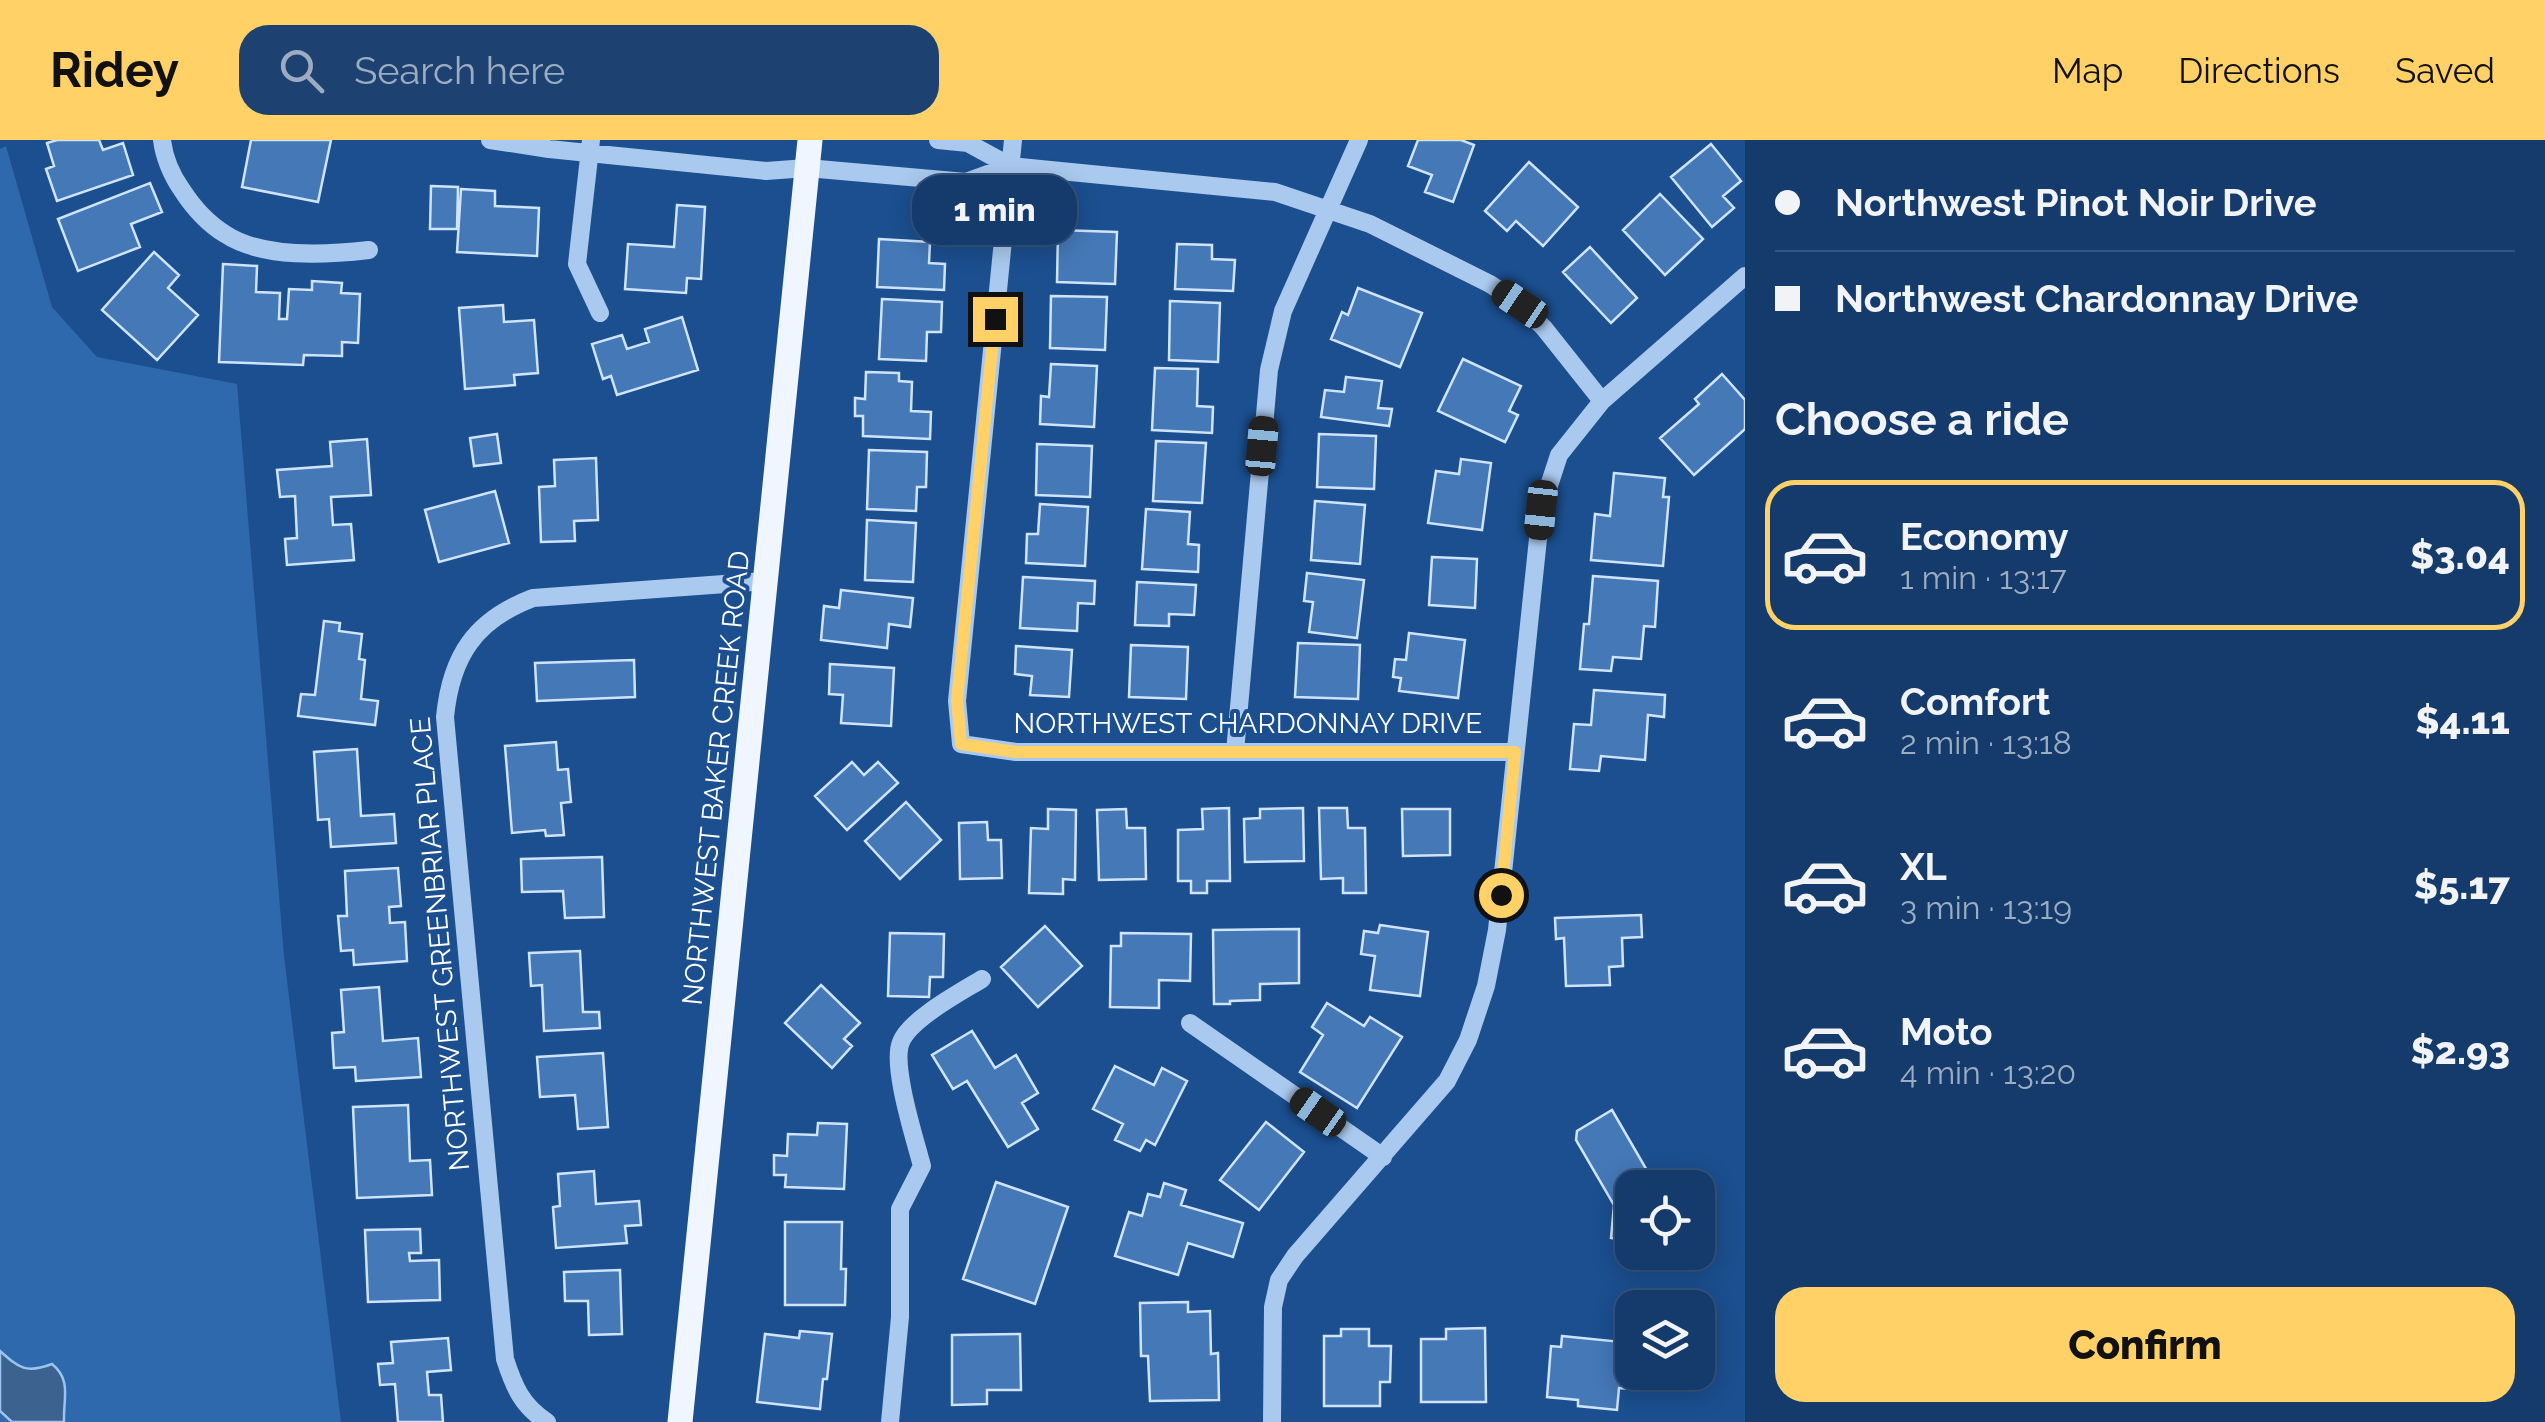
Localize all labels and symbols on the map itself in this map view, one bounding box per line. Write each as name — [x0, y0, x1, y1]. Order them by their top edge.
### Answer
callout: 1 min — [912, 174, 1078, 244]
car — [1487, 275, 1553, 333]
route end — [973, 297, 1018, 342]
car — [1244, 415, 1280, 477]
car — [1523, 479, 1559, 541]
street label: NORTHWEST BAKER CREEK ROAD — [676, 549, 756, 1007]
street label: NORTHWEST CHARDONNAY DRIVE — [1014, 707, 1482, 740]
street label: NORTHWEST GREENBRIAR PLACE — [404, 716, 476, 1172]
route start — [1479, 873, 1524, 918]
car — [1285, 1083, 1351, 1141]

